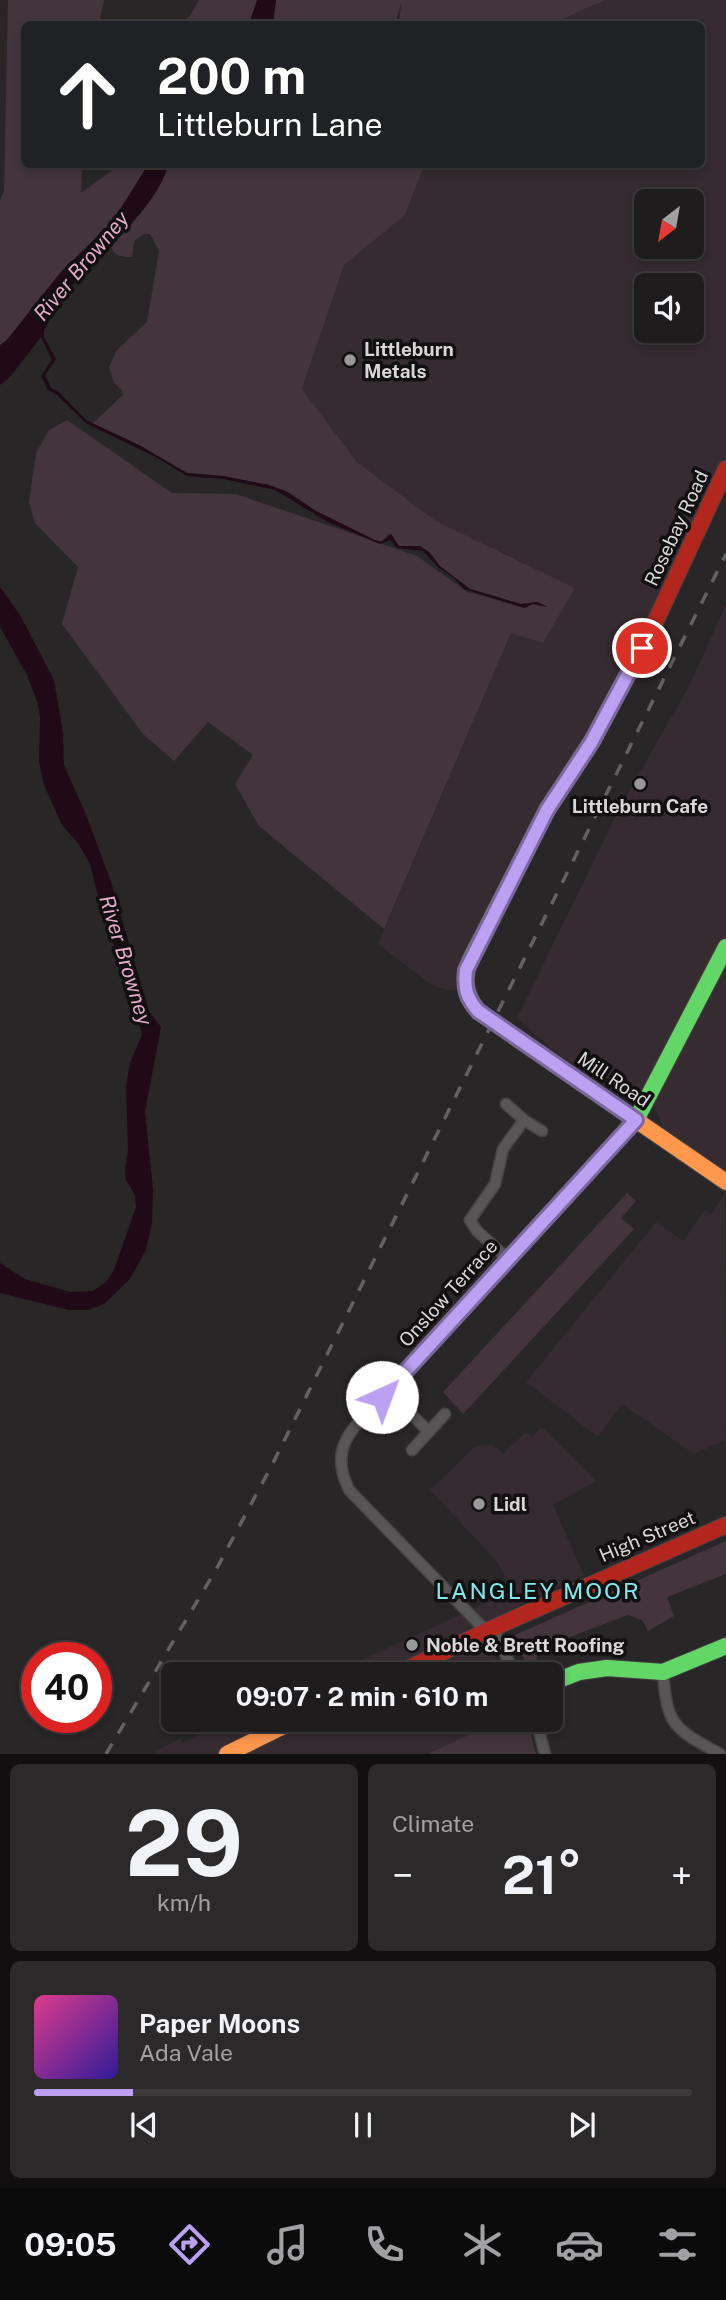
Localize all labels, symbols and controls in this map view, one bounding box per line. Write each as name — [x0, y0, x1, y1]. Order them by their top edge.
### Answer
text: 200 m — [157, 47, 306, 105]
icon: ahead — [42, 49, 133, 140]
text: Littleburn Lane — [157, 106, 383, 143]
north arrow — [634, 189, 704, 259]
map controls — [634, 189, 704, 343]
water label: River Browney — [28, 206, 134, 326]
button: sound — [634, 273, 704, 343]
place label: Littleburn Metals — [364, 338, 454, 382]
marker: Littleburn Metals — [342, 352, 358, 368]
street label: Rosebay Road — [640, 467, 712, 589]
pin — [612, 618, 672, 678]
icon: arrive — [623, 629, 661, 667]
marker: Littleburn Cafe — [632, 776, 648, 792]
place label: Littleburn Cafe — [572, 795, 708, 817]
water label: River Browney — [94, 892, 158, 1028]
street label: Mill Road — [574, 1047, 654, 1111]
street label: Onslow Terrace — [394, 1235, 502, 1351]
position arrow — [345, 1360, 419, 1434]
place label: Lidl — [493, 1493, 527, 1515]
marker: Lidl — [471, 1496, 487, 1512]
street label: High Street — [596, 1506, 698, 1566]
district label: LANGLEY MOOR — [435, 1577, 641, 1604]
place label: Noble & Brett Roofing — [426, 1634, 624, 1656]
marker: Noble & Brett Roofing — [404, 1637, 420, 1653]
speed limit sign: 40 — [21, 1642, 112, 1733]
text: 09:07 · 2 min · 610 m — [236, 1681, 488, 1712]
text: 29 — [125, 1790, 243, 1896]
text: Climate — [392, 1810, 474, 1837]
text: 21° — [502, 1845, 582, 1906]
text: − — [392, 1853, 413, 1898]
text: + — [671, 1853, 692, 1898]
text: km/h — [157, 1889, 211, 1916]
text: Paper Moons — [139, 2008, 300, 2039]
text: Ada Vale — [139, 2039, 233, 2066]
icon: previous — [125, 2106, 163, 2144]
icon: pause — [344, 2106, 382, 2144]
icon: next — [563, 2106, 601, 2144]
icon: directions — [165, 2220, 214, 2269]
icon: music — [263, 2220, 312, 2269]
icon: phone — [360, 2220, 409, 2269]
icon: climate — [458, 2220, 507, 2269]
icon: car — [555, 2220, 604, 2269]
icon: filters — [653, 2220, 702, 2269]
text: 09:05 — [24, 2226, 117, 2263]

